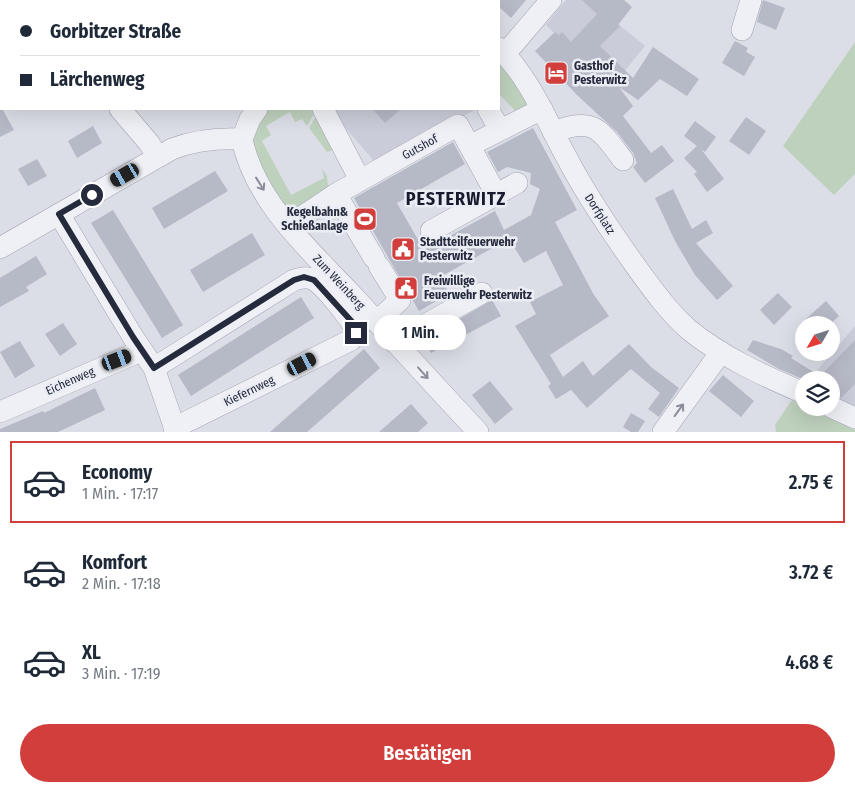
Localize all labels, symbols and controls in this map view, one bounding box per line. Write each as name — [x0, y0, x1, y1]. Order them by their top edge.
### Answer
text: Gorbitzer Straße — [50, 20, 181, 43]
place label: Gasthof Pesterwitz — [574, 59, 627, 87]
hotel icon: Gasthof Pesterwitz — [543, 60, 569, 86]
text: Lärchenweg — [50, 68, 145, 91]
street label: Gutshof — [400, 131, 441, 162]
car — [108, 161, 141, 189]
one-way arrow — [255, 177, 265, 191]
route start — [81, 184, 103, 206]
district label: PESTERWITZ — [406, 188, 506, 210]
street label: Dorfplatz — [582, 191, 618, 237]
place label: Kegelbahn& Schießanlage — [281, 205, 349, 233]
sports icon: Kegelbahn& Schießanlage — [352, 206, 378, 232]
place label: Stadtteilfeuerwehr Pesterwitz — [420, 235, 516, 263]
public building icon: Stadtteilfeuerwehr Pesterwitz — [390, 236, 416, 262]
street label: Zum Weinberg — [310, 252, 368, 313]
place label: Freiwillige Feuerwehr Pesterwitz — [424, 274, 532, 302]
public building icon: Freiwillige Feuerwehr Pesterwitz — [393, 275, 419, 301]
callout: 1 Min. — [374, 316, 466, 350]
north arrow — [795, 316, 840, 361]
map controls — [795, 316, 840, 416]
route end — [345, 322, 367, 344]
text: 1 Min. — [401, 323, 439, 342]
car — [100, 348, 133, 372]
car — [285, 351, 318, 377]
street label: Eichenweg — [43, 364, 97, 398]
one-way arrow — [417, 367, 429, 380]
button: layers — [795, 371, 840, 416]
street label: Kiefernweg — [221, 373, 277, 409]
one-way arrow — [674, 403, 684, 417]
icon: car — [22, 460, 67, 505]
text: Economy — [82, 461, 152, 484]
text: 2.75 € — [789, 471, 833, 494]
text: 1 Min. · 17:17 — [82, 484, 158, 503]
icon: car — [22, 550, 67, 595]
text: Komfort — [82, 551, 147, 574]
text: 3.72 € — [789, 561, 833, 584]
text: 2 Min. · 17:18 — [82, 574, 161, 593]
icon: car — [22, 640, 67, 685]
text: XL — [82, 641, 101, 664]
text: 4.68 € — [785, 651, 833, 674]
text: 3 Min. · 17:19 — [82, 664, 161, 683]
button: Bestätigen — [20, 724, 835, 782]

